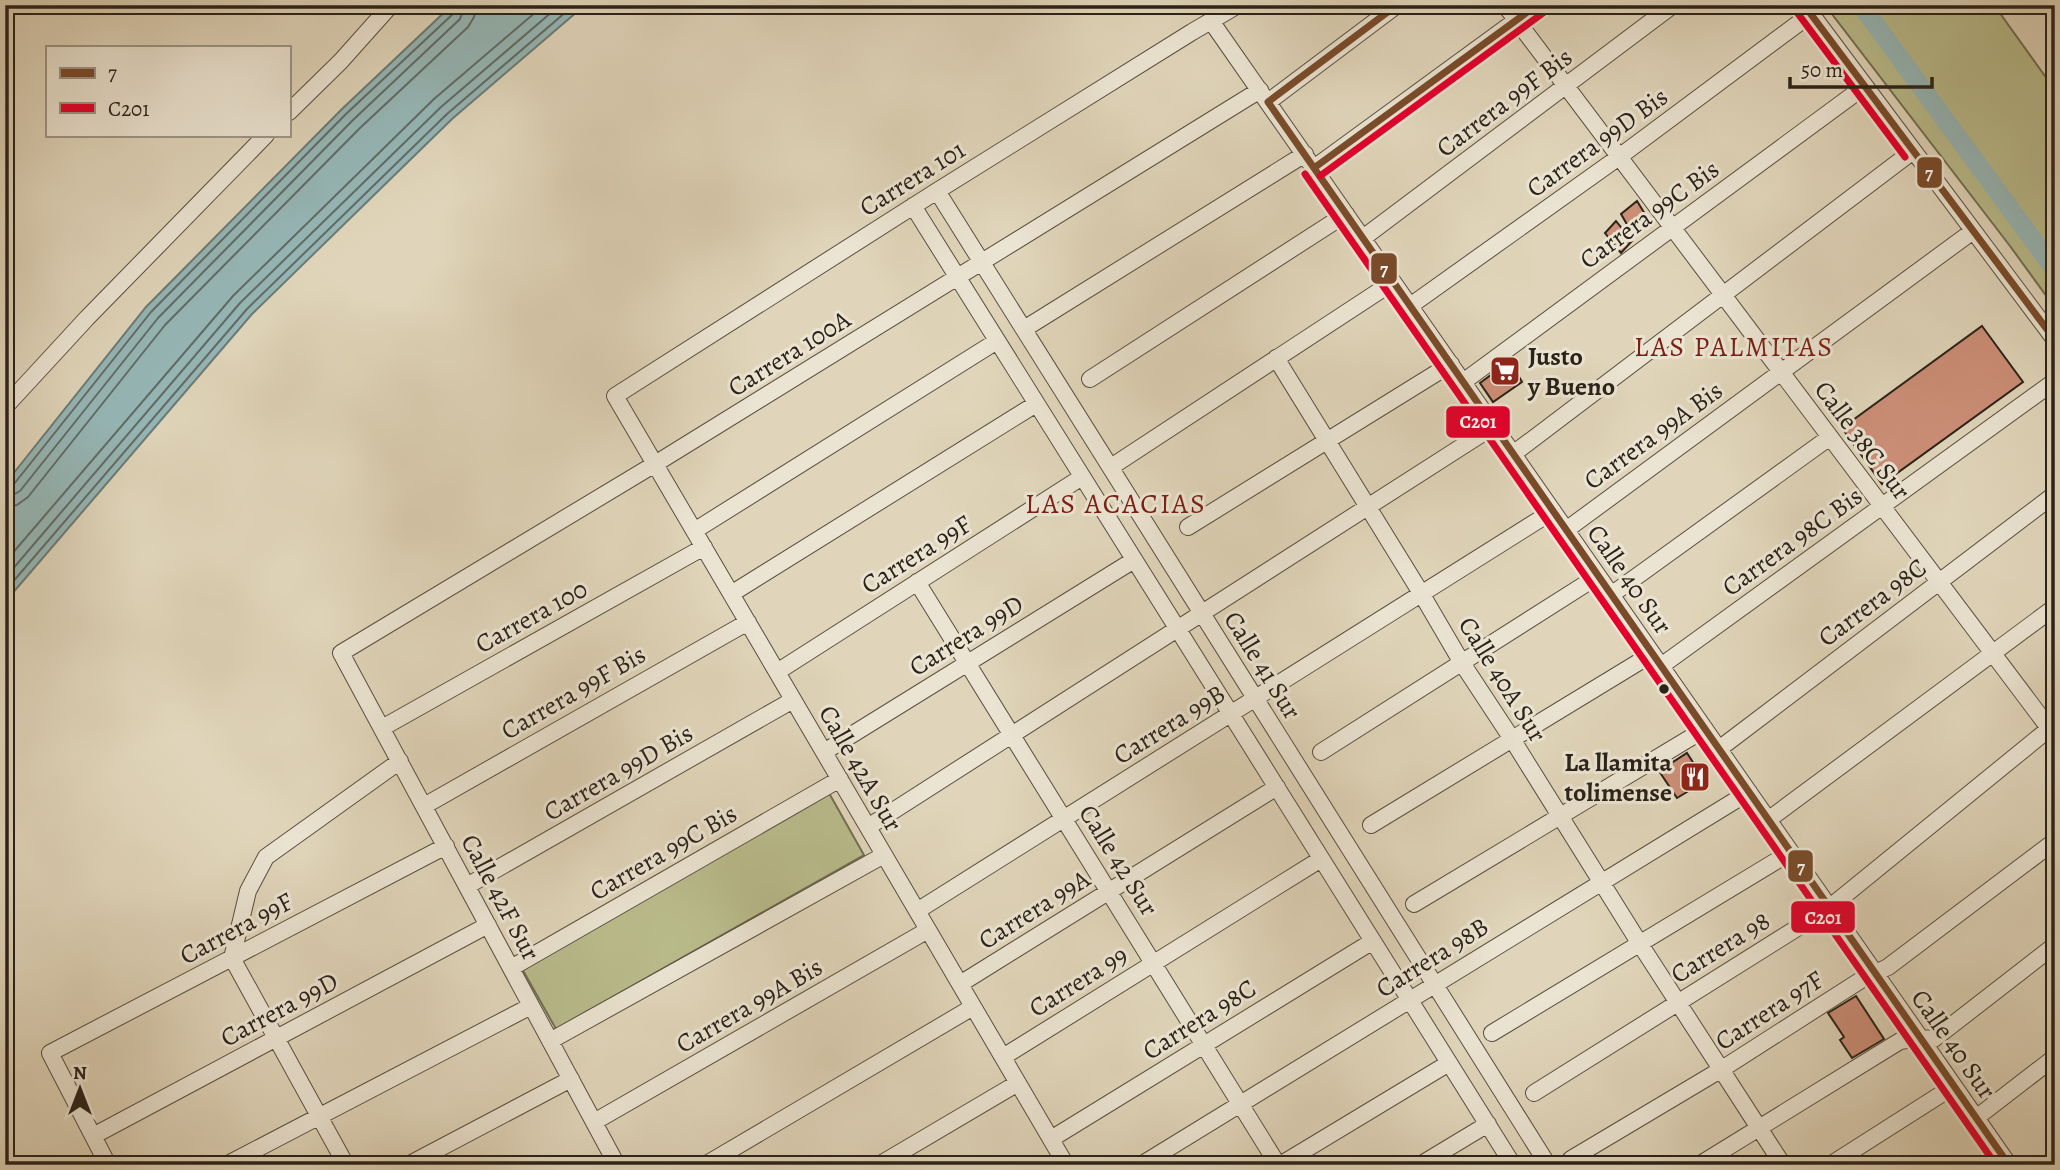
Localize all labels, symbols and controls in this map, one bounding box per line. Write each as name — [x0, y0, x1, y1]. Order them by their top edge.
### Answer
street label: Carrera 99F Bis — [1429, 40, 1579, 165]
legend — [46, 46, 290, 136]
scale bar — [1790, 46, 1932, 90]
text: 50 m — [1801, 56, 1843, 84]
text: 7 — [108, 59, 117, 87]
street label: Carrera 99D Bis — [1520, 79, 1675, 206]
text: C201 — [108, 95, 150, 123]
street label: Carrera 101 — [853, 132, 972, 225]
street label: Carrera 99C Bis — [1572, 152, 1726, 277]
line badge: 7 — [1916, 156, 1943, 189]
text: 7 — [1925, 160, 1934, 186]
line badge: 7 — [1370, 252, 1398, 285]
text: 7 — [1380, 256, 1389, 282]
street label: Carrera 100A — [721, 301, 858, 405]
district label: LAS PALMITAS — [1634, 328, 1834, 366]
place label: Justo y Bueno — [1527, 339, 1615, 404]
supermarket icon: Justo y Bueno — [1488, 354, 1522, 388]
street label: Carrera 99A Bis — [1577, 373, 1730, 498]
street label: Calle 38C Sur — [1806, 374, 1919, 507]
line badge: C201 — [1445, 405, 1511, 439]
text: C201 — [1459, 409, 1497, 435]
street label: Carrera 98C Bis — [1715, 479, 1870, 604]
district label: LAS ACACIAS — [1025, 485, 1207, 523]
street label: Carrera 99F — [855, 507, 978, 602]
street label: Calle 40 Sur — [1579, 517, 1680, 641]
street label: Carrera 98C — [1811, 550, 1934, 655]
street label: Carrera 100 — [469, 571, 594, 662]
street label: Carrera 99D — [902, 587, 1030, 684]
street label: Calle 41 Sur — [1216, 604, 1310, 726]
street label: Calle 40A Sur — [1450, 610, 1555, 749]
street label: Carrera 99F Bis — [494, 637, 652, 748]
street label: Carrera 99B — [1107, 676, 1232, 773]
unlabelled marker — [1657, 682, 1671, 696]
street label: Calle 42A Sur — [810, 699, 911, 838]
street label: Carrera 99D Bis — [537, 716, 699, 829]
place label: La llamita tolimense — [1564, 745, 1672, 810]
restaurant icon: La llamita tolimense — [1678, 760, 1712, 794]
street label: Carrera 99C Bis — [583, 796, 743, 909]
street label: Calle 42 Sur — [1071, 798, 1167, 923]
street label: Calle 42F Sur — [453, 828, 548, 967]
line badge: 7 — [1787, 849, 1814, 883]
text: 7 — [1797, 854, 1806, 880]
street label: Carrera 99A — [972, 861, 1097, 958]
street label: Carrera 99F — [173, 884, 299, 973]
line badge: C201 — [1790, 900, 1856, 934]
street label: Carrera 98 — [1664, 903, 1777, 992]
text: C201 — [1804, 905, 1842, 931]
street label: Carrera 98B — [1369, 909, 1495, 1006]
street label: Carrera 99 — [1022, 937, 1134, 1025]
street label: Carrera 99A Bis — [670, 949, 829, 1062]
street label: Carrera 97F — [1708, 962, 1830, 1059]
street label: Carrera 99D — [214, 964, 344, 1055]
street label: Carrera 98C — [1136, 971, 1263, 1068]
street label: Calle 40 Sur — [1903, 982, 2004, 1106]
north arrow — [46, 1054, 116, 1124]
text: N — [73, 1060, 87, 1086]

